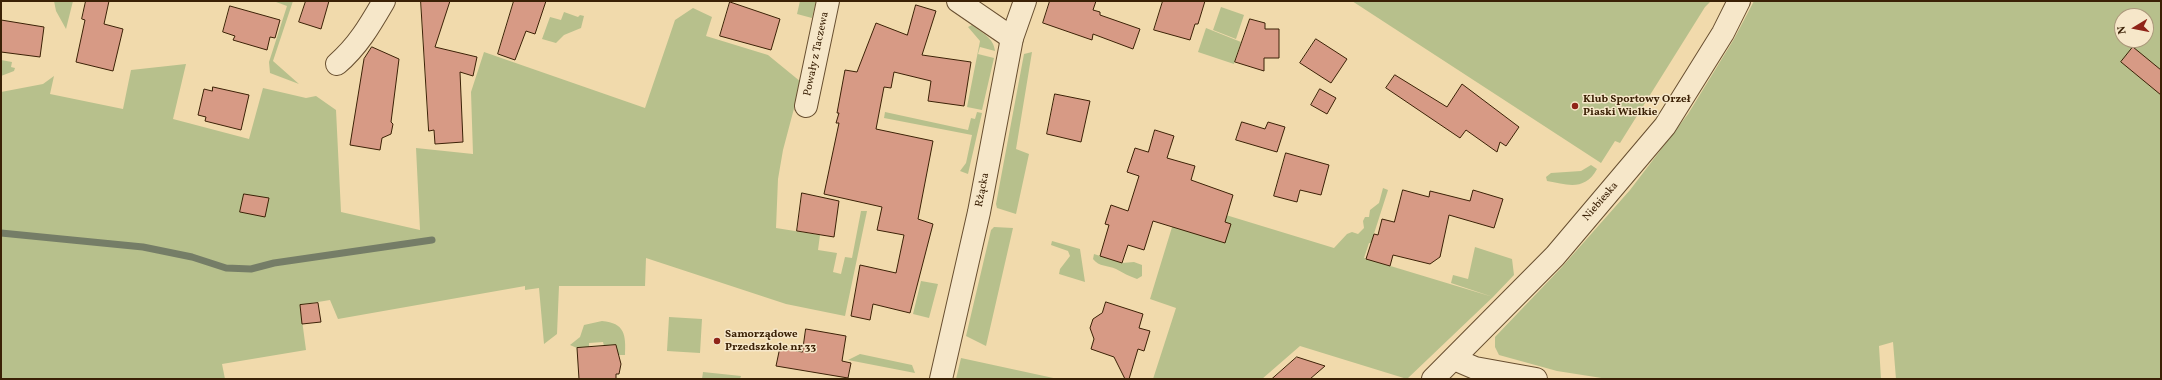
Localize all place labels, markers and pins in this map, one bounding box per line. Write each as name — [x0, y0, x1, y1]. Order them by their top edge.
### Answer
place label: Klub Sportowy Orzeł Piaski Wielkie — [1583, 93, 1690, 119]
marker: Klub Sportowy Orzeł Piaski Wielkie — [1570, 101, 1580, 111]
place label: Samorządowe Przedszkole nr 33 — [725, 328, 816, 354]
marker: Samorządowe Przedszkole nr 33 — [712, 336, 722, 346]

